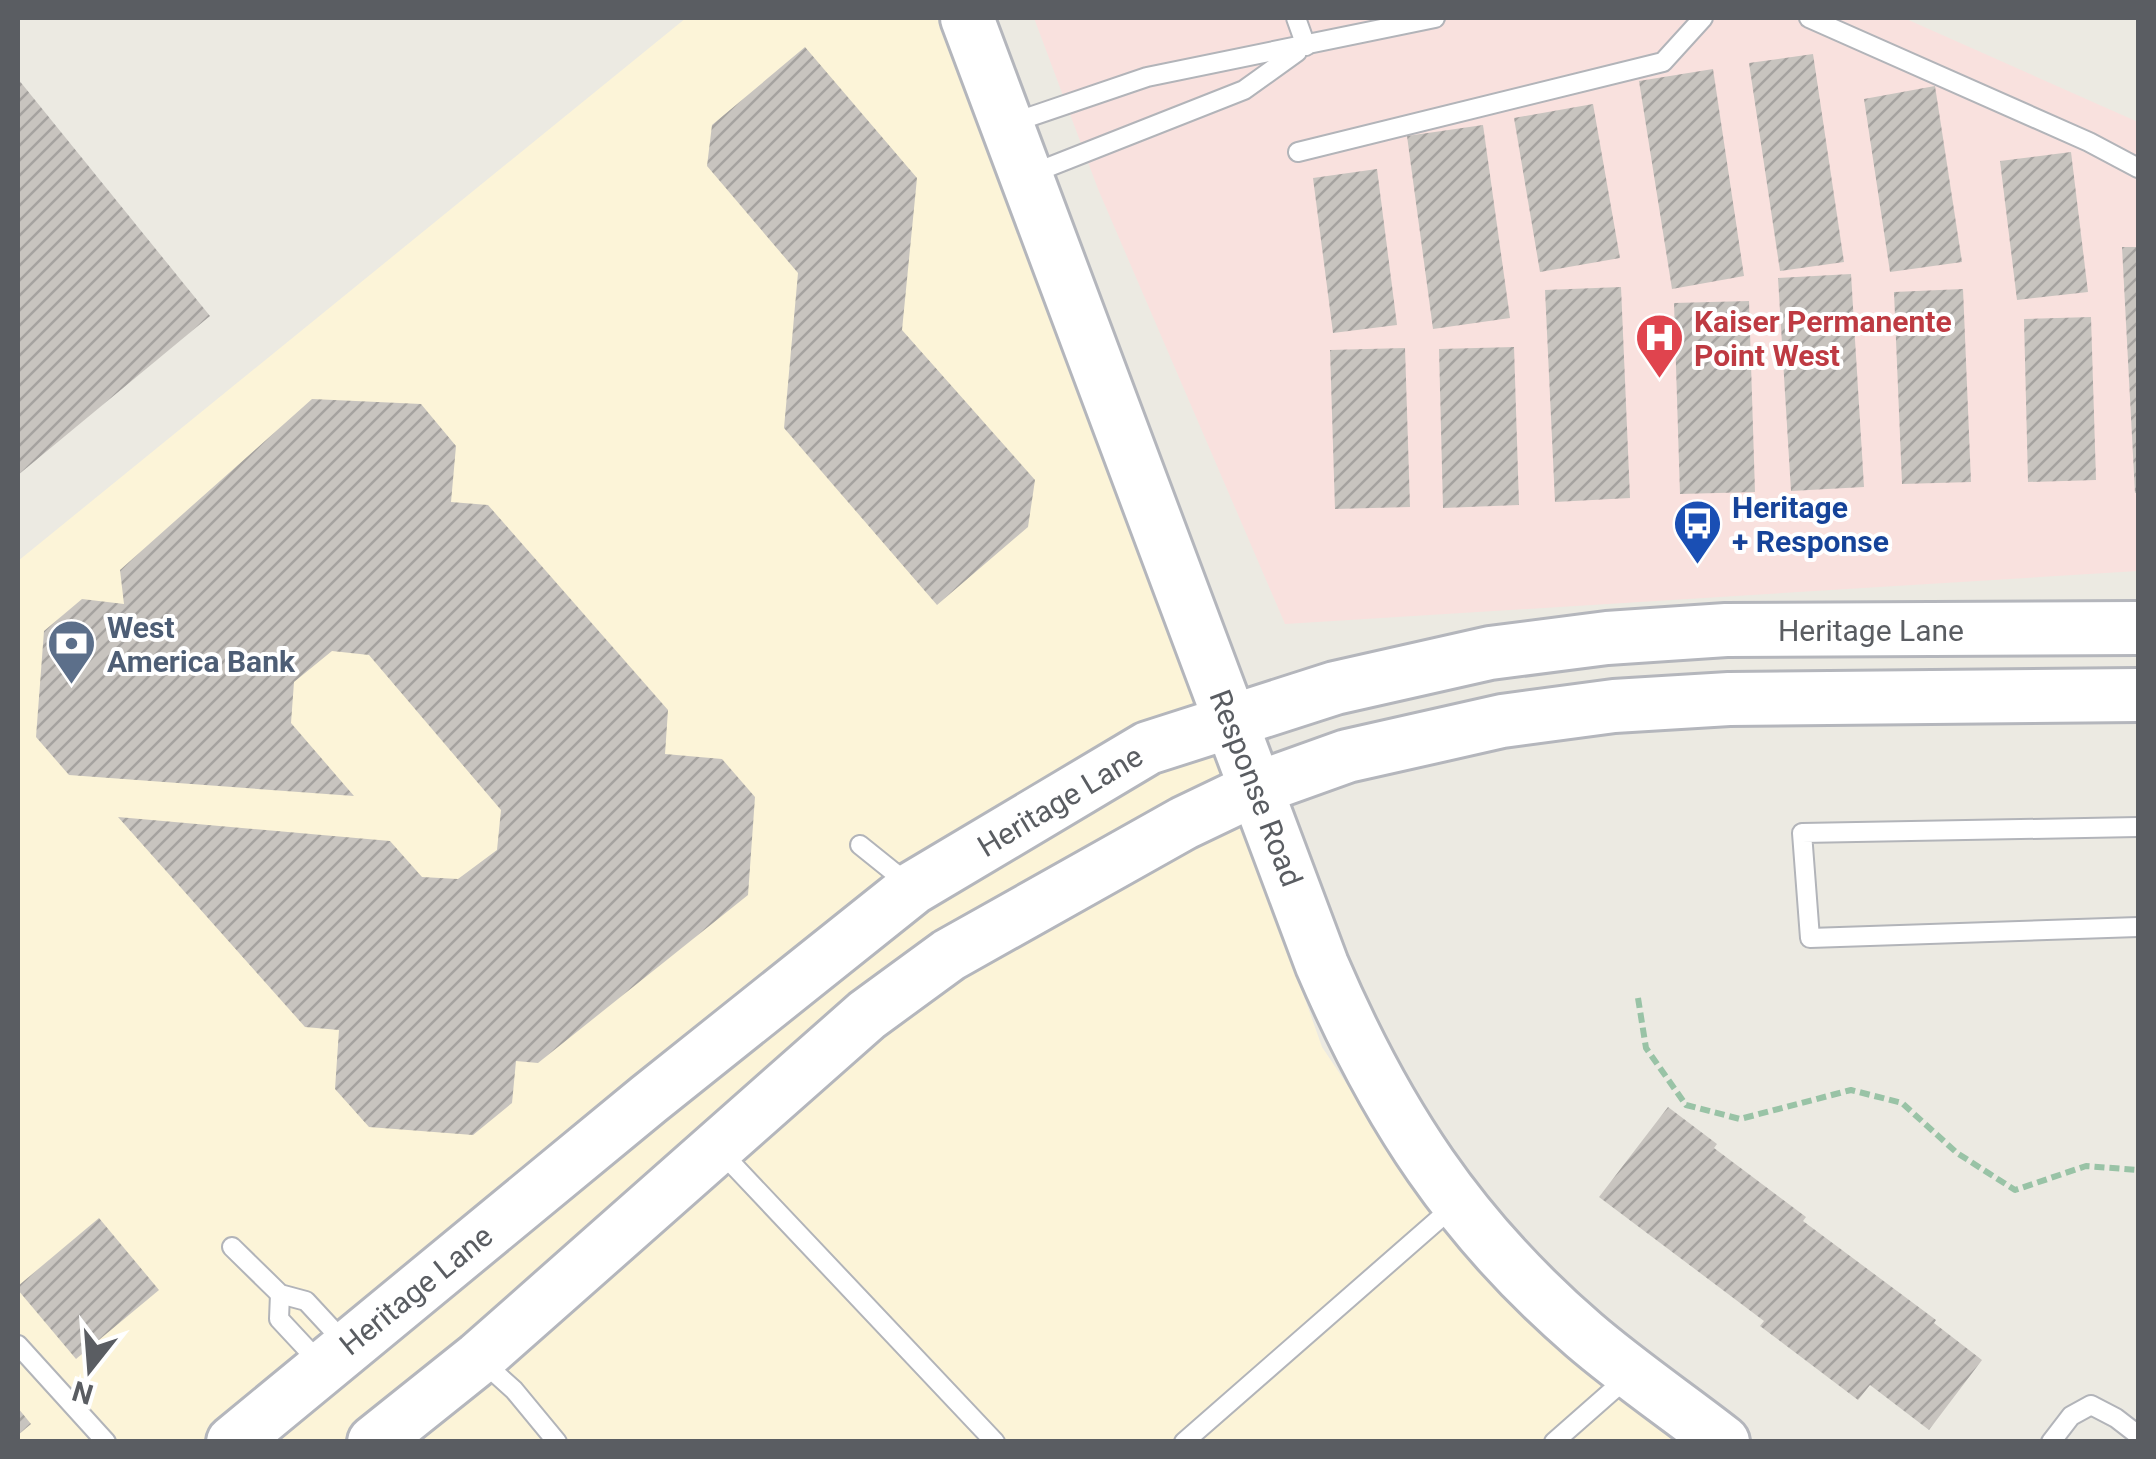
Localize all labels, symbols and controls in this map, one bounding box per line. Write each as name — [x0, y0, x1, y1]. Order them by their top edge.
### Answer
place label: Kaiser Permanente Point West — [1694, 304, 1952, 373]
hospital icon: Kaiser Permanente Point West — [1633, 312, 1685, 380]
place label: Heritage + Response — [1732, 490, 1889, 559]
bus stop icon: Heritage + Response — [1671, 498, 1723, 566]
place label: West America Bank — [107, 610, 296, 679]
street label: Heritage Lane — [1778, 613, 1964, 648]
bank icon: West America Bank — [46, 618, 98, 686]
street label: Response Road — [1202, 685, 1310, 891]
street label: Heritage Lane — [971, 738, 1149, 864]
street label: Heritage Lane — [333, 1218, 499, 1362]
north arrow — [40, 1319, 140, 1419]
text: N — [69, 1374, 97, 1411]

